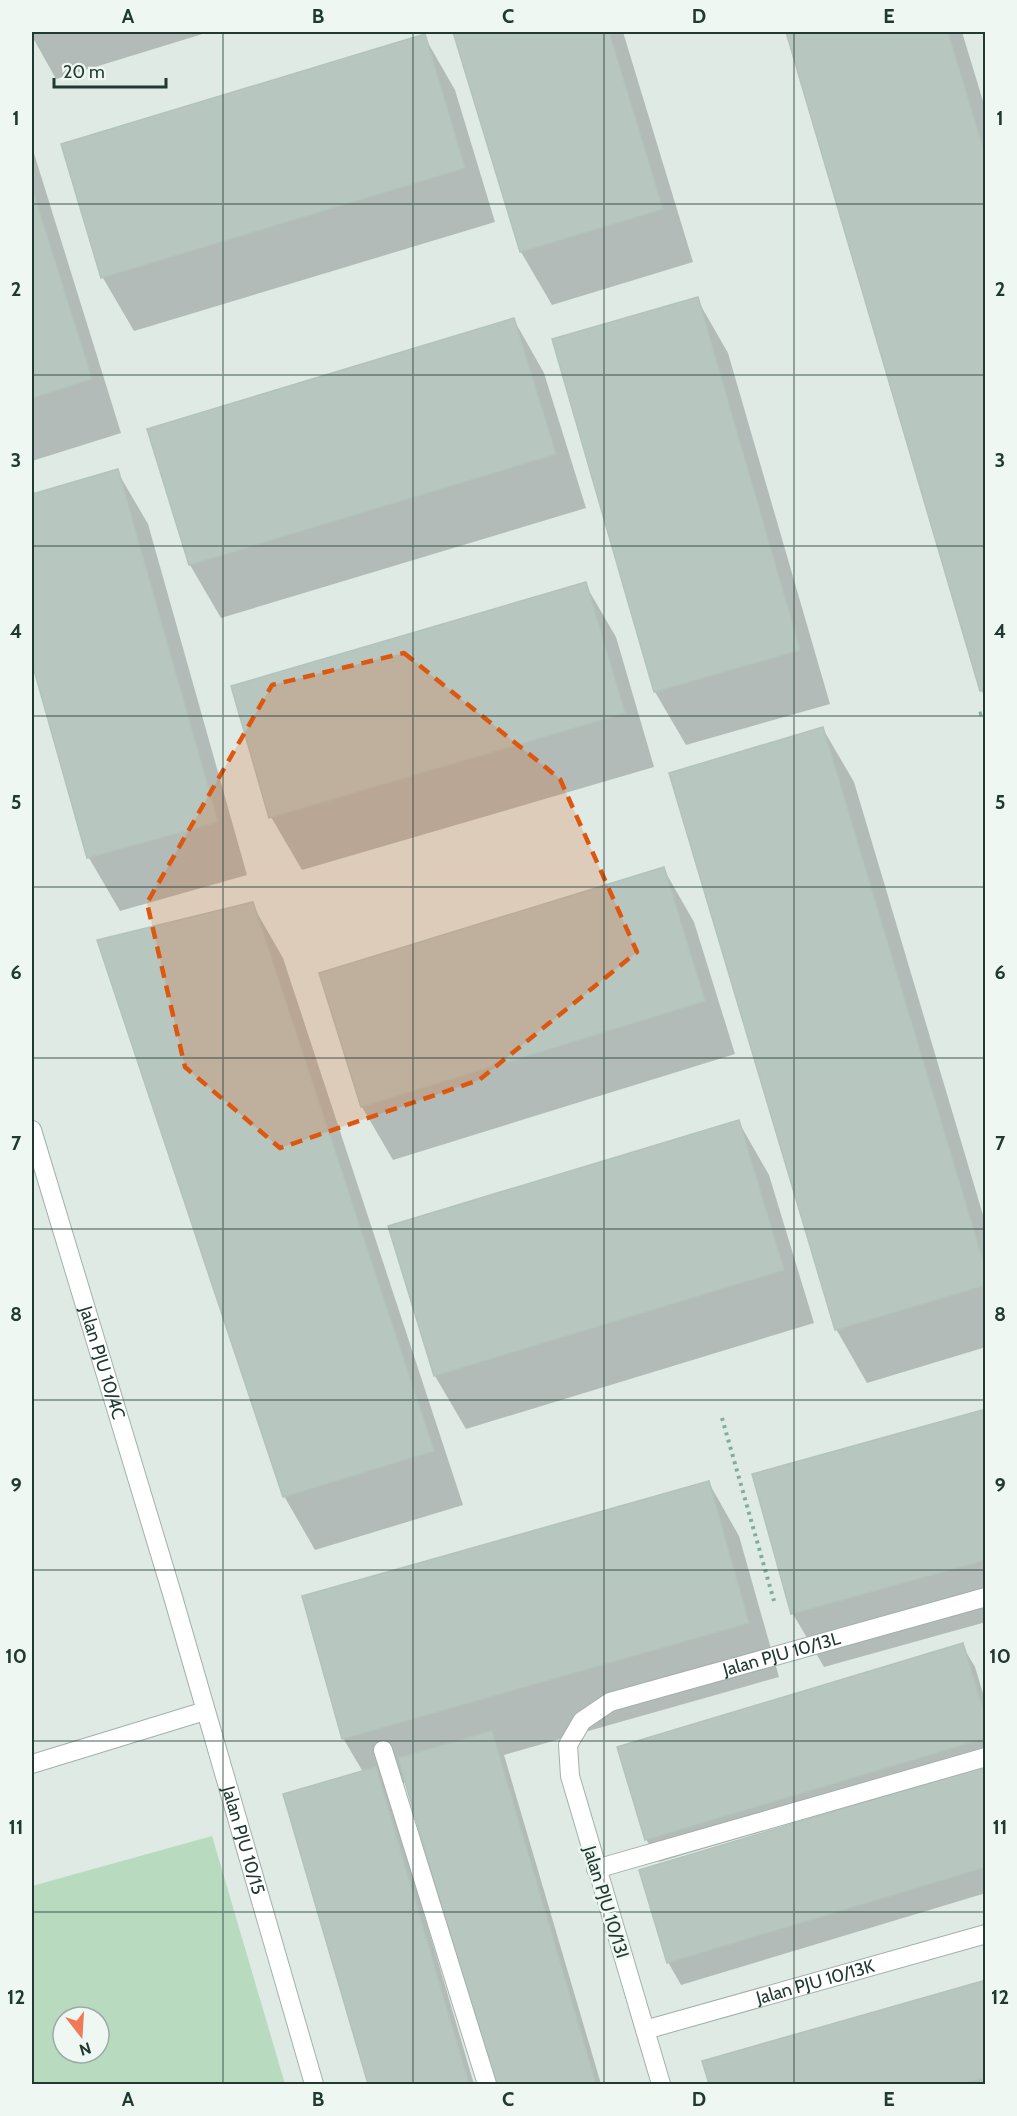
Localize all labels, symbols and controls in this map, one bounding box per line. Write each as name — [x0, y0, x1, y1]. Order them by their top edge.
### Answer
text: A — [122, 4, 135, 28]
text: B — [312, 4, 324, 28]
text: C — [502, 4, 514, 28]
text: D — [692, 4, 706, 28]
text: E — [883, 4, 895, 28]
scale bar — [54, 51, 166, 89]
text: 20 m — [63, 61, 105, 83]
text: 1 — [12, 106, 20, 130]
text: 1 — [996, 106, 1004, 130]
text: 2 — [11, 277, 21, 301]
text: 2 — [995, 277, 1005, 301]
text: 3 — [11, 448, 21, 472]
text: 3 — [995, 448, 1005, 472]
text: 4 — [10, 619, 22, 643]
text: 4 — [994, 619, 1006, 643]
text: 5 — [11, 790, 21, 814]
text: 5 — [995, 790, 1005, 814]
text: 6 — [10, 960, 22, 984]
text: 6 — [994, 960, 1006, 984]
text: 7 — [11, 1131, 22, 1155]
text: 7 — [995, 1131, 1006, 1155]
text: 8 — [10, 1302, 22, 1326]
text: 8 — [994, 1302, 1006, 1326]
street label: Jalan PJU 10/4C — [75, 1303, 130, 1422]
text: 9 — [10, 1473, 22, 1497]
text: 9 — [994, 1473, 1006, 1497]
street label: Jalan PJU 10/13L — [719, 1627, 843, 1681]
text: 10 — [5, 1644, 27, 1668]
text: 10 — [989, 1644, 1011, 1668]
street label: Jalan PJU 10/15 — [217, 1783, 270, 1897]
text: 11 — [9, 1815, 23, 1839]
text: 11 — [993, 1815, 1007, 1839]
street label: Jalan PJU 10/13I — [578, 1842, 634, 1961]
street label: Jalan PJU 10/13K — [753, 1955, 878, 2009]
text: 12 — [7, 1985, 25, 2009]
text: 12 — [991, 1985, 1009, 2009]
north arrow — [51, 2005, 111, 2065]
text: N — [77, 2038, 93, 2060]
text: A — [122, 2087, 135, 2111]
text: B — [312, 2087, 324, 2111]
text: C — [502, 2087, 514, 2111]
text: D — [692, 2087, 706, 2111]
text: E — [883, 2087, 895, 2111]

